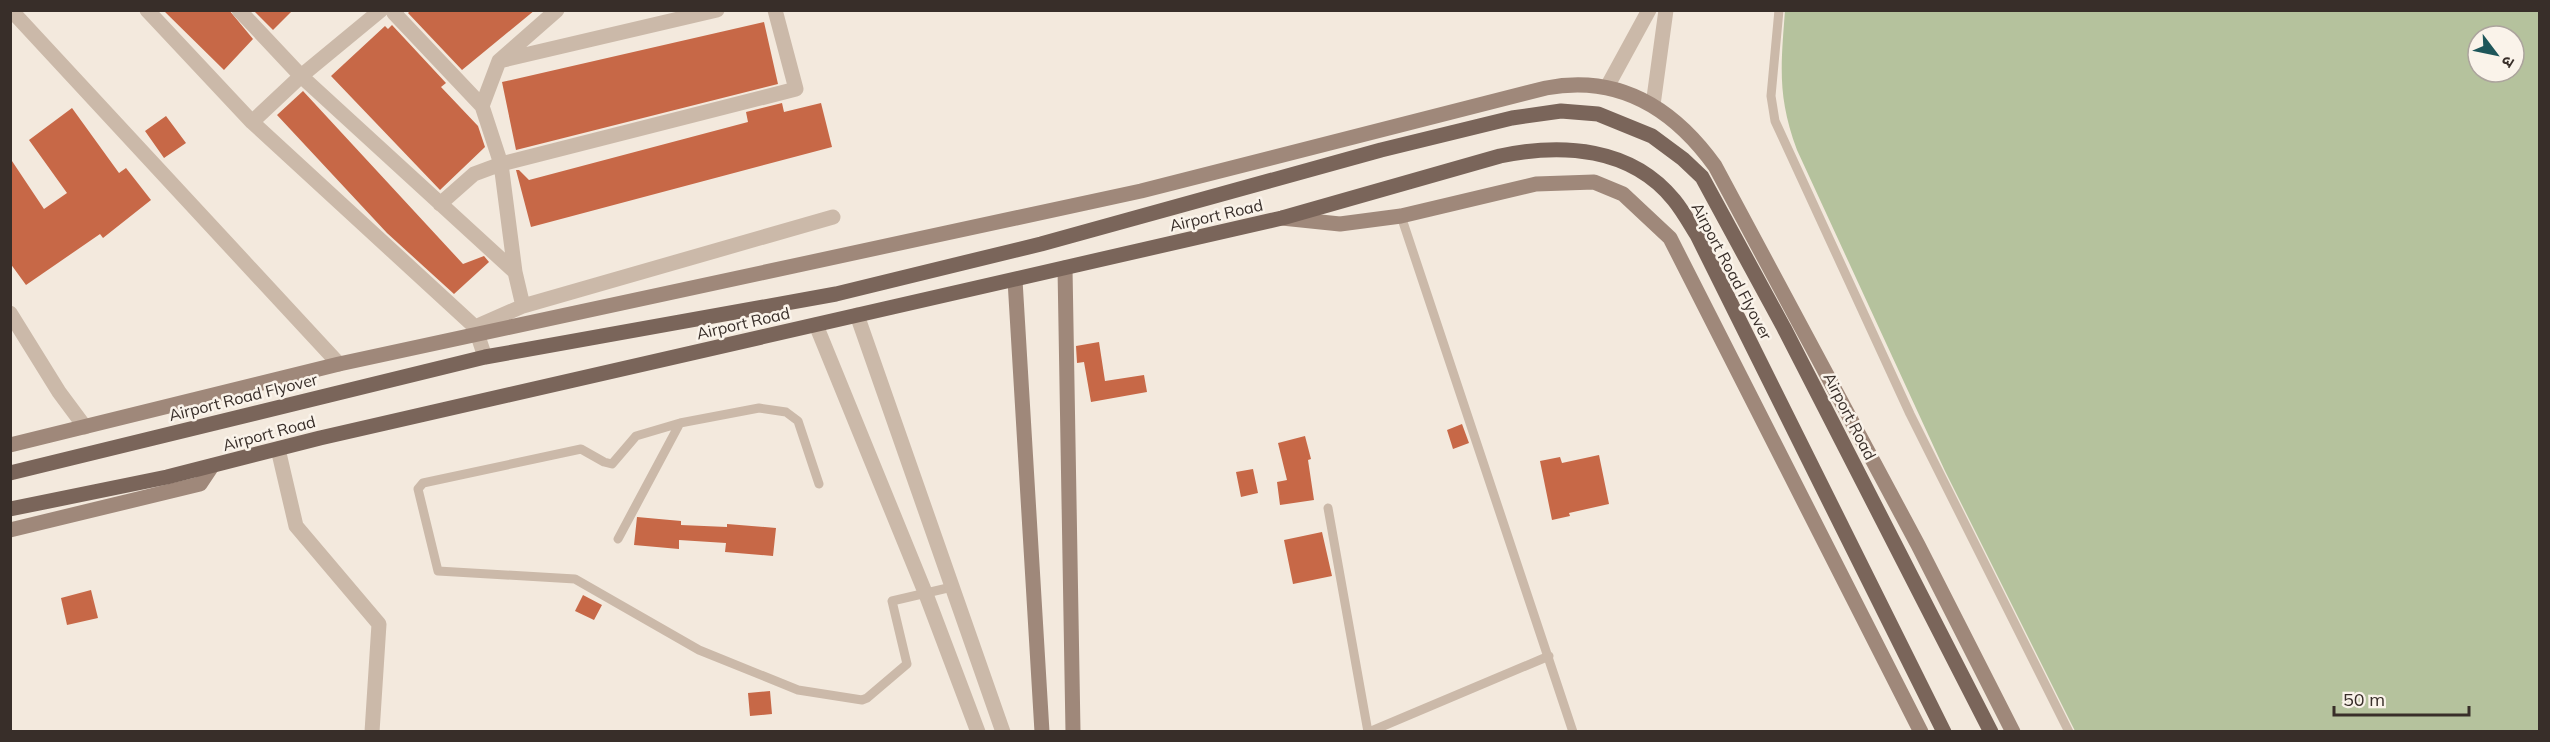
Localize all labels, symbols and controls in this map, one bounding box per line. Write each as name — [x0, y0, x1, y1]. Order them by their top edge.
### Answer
north arrow — [2466, 24, 2526, 84]
text: उ — [2497, 53, 2520, 72]
street label: Airport Road — [1167, 195, 1265, 235]
street label: Airport Road Flyover — [1687, 199, 1777, 343]
street label: Airport Road — [694, 303, 792, 343]
street label: Airport Road Flyover — [167, 369, 320, 425]
street label: Airport Road — [1819, 369, 1881, 463]
street label: Airport Road — [220, 411, 318, 455]
scale bar — [2334, 679, 2469, 717]
text: 50 m — [2343, 688, 2385, 711]

